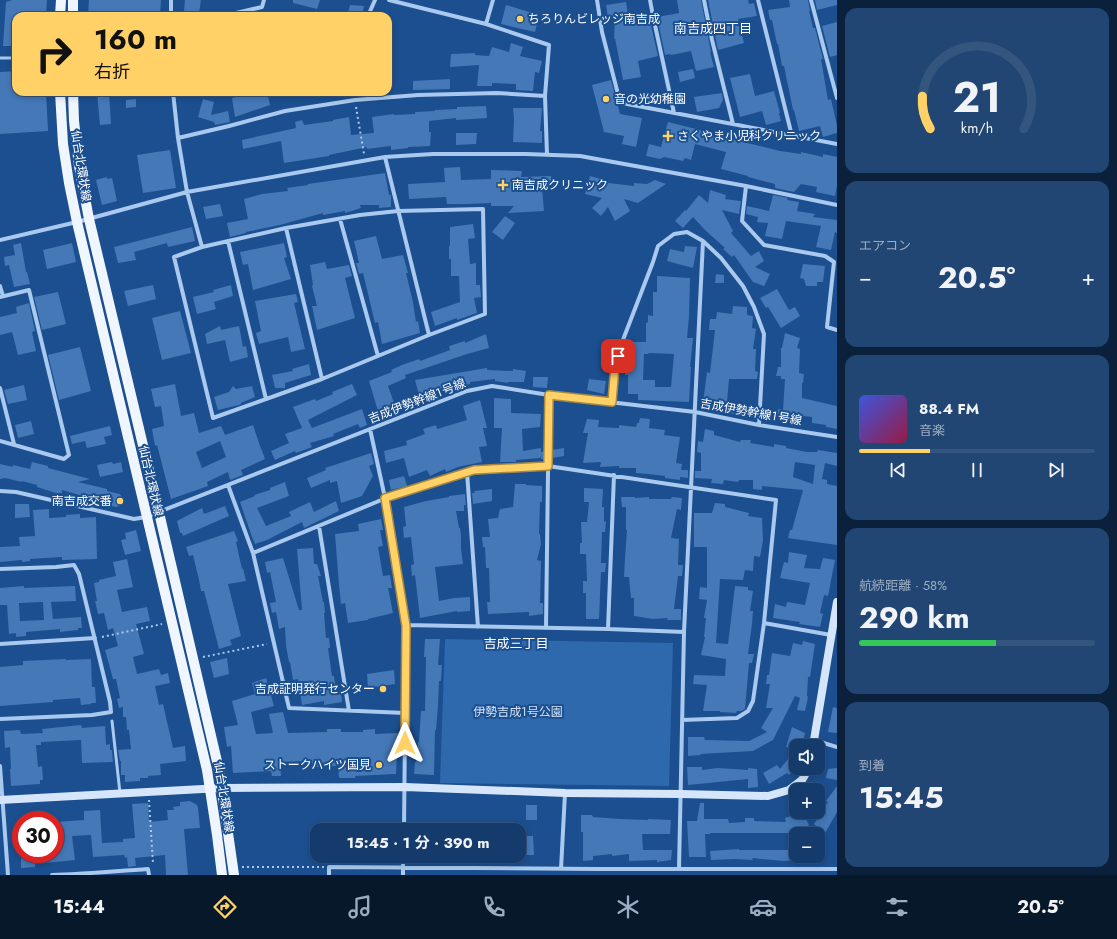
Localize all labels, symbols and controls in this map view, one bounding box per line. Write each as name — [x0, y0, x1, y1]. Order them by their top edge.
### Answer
place label: ちろりんビレッジ南吉成 — [528, 10, 660, 28]
marker: ちろりんビレッジ南吉成 — [515, 14, 525, 24]
text: 160 m — [94, 19, 177, 60]
district label: 南吉成四丁目 — [674, 19, 752, 38]
icon: right — [28, 28, 80, 80]
text: 右折 — [94, 59, 130, 85]
text: 21 — [953, 67, 1001, 128]
place label: 音の光幼稚園 — [614, 90, 686, 108]
marker: 音の光幼稚園 — [601, 94, 611, 104]
text: km/h — [961, 117, 993, 137]
place label: さくやま小児科クリニック — [677, 127, 821, 145]
street label: 仙台北環状線 — [66, 129, 96, 203]
marker: さくやま小児科クリニック — [662, 130, 674, 142]
place label: 南吉成クリニック — [512, 176, 608, 194]
marker: 南吉成クリニック — [497, 179, 509, 191]
text: エアコン — [859, 236, 911, 255]
text: 20.5° — [938, 256, 1015, 299]
text: − — [859, 261, 872, 293]
text: + — [1081, 261, 1095, 293]
pin — [601, 339, 635, 373]
icon: arrive — [607, 345, 629, 367]
street label: 吉成伊勢幹線１号線 — [366, 374, 468, 428]
street label: 吉成伊勢幹線１号線 — [699, 394, 803, 430]
text: 88.4 FM — [919, 398, 979, 420]
text: 音楽 — [919, 421, 945, 440]
street label: 仙台北環状線 — [134, 444, 168, 518]
icon: previous — [887, 459, 909, 481]
icon: pause — [966, 459, 988, 481]
icon: next — [1045, 459, 1067, 481]
place label: 南吉成交番 — [52, 492, 112, 510]
marker: 南吉成交番 — [115, 496, 125, 506]
text: 航続距離 · 58% — [859, 576, 947, 595]
text: 290 km — [859, 596, 970, 639]
district label: 吉成三丁目 — [483, 634, 549, 653]
place label: 吉成証明発行センター — [255, 680, 375, 698]
marker: 吉成証明発行センター — [378, 684, 388, 694]
park label: 伊勢吉成1号公園 — [473, 703, 563, 721]
position arrow — [384, 722, 426, 764]
map controls — [789, 739, 825, 863]
button: sound — [789, 739, 825, 775]
place label: ストークハイツ国見 — [264, 756, 371, 774]
text: 到着 — [859, 756, 885, 775]
street label: 仙台北環状線 — [209, 760, 239, 834]
marker: ストークハイツ国見 — [374, 760, 384, 770]
text: 15:45 — [859, 776, 944, 819]
button: + — [789, 783, 825, 819]
speed limit sign: 30 — [12, 811, 64, 863]
button: − — [789, 827, 825, 863]
text: 15:45 · 1 分 · 390 m — [346, 832, 490, 854]
icon: directions — [211, 893, 239, 921]
icon: music — [346, 893, 374, 921]
icon: phone — [480, 893, 508, 921]
icon: climate — [614, 893, 642, 921]
icon: car — [749, 893, 777, 921]
icon: filters — [883, 893, 911, 921]
text: 15:44 — [53, 894, 105, 920]
text: 20.5° — [1017, 894, 1064, 920]

